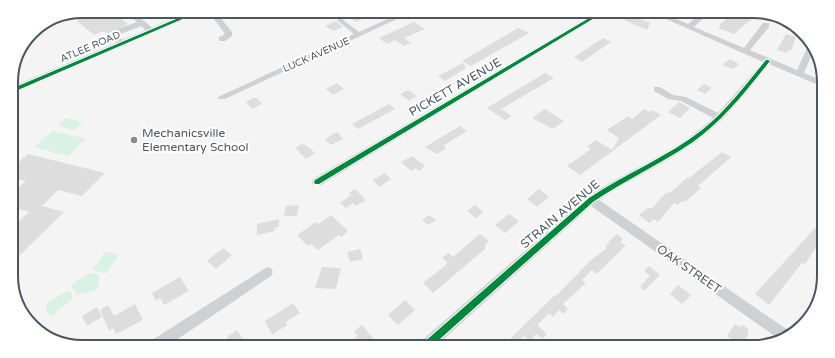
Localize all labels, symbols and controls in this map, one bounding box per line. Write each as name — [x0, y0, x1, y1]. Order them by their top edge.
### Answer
street label: ATLEE ROAD — [59, 29, 122, 65]
street label: LUCK AVENUE — [281, 35, 352, 75]
street label: PICKETT AVENUE — [406, 55, 504, 119]
place label: Mechanicsville Elementary School — [142, 126, 249, 154]
marker: Mechanicsville Elementary School — [129, 135, 139, 145]
street label: STRAIN AVENUE — [518, 177, 603, 251]
street label: OAK STREET — [654, 242, 724, 297]

